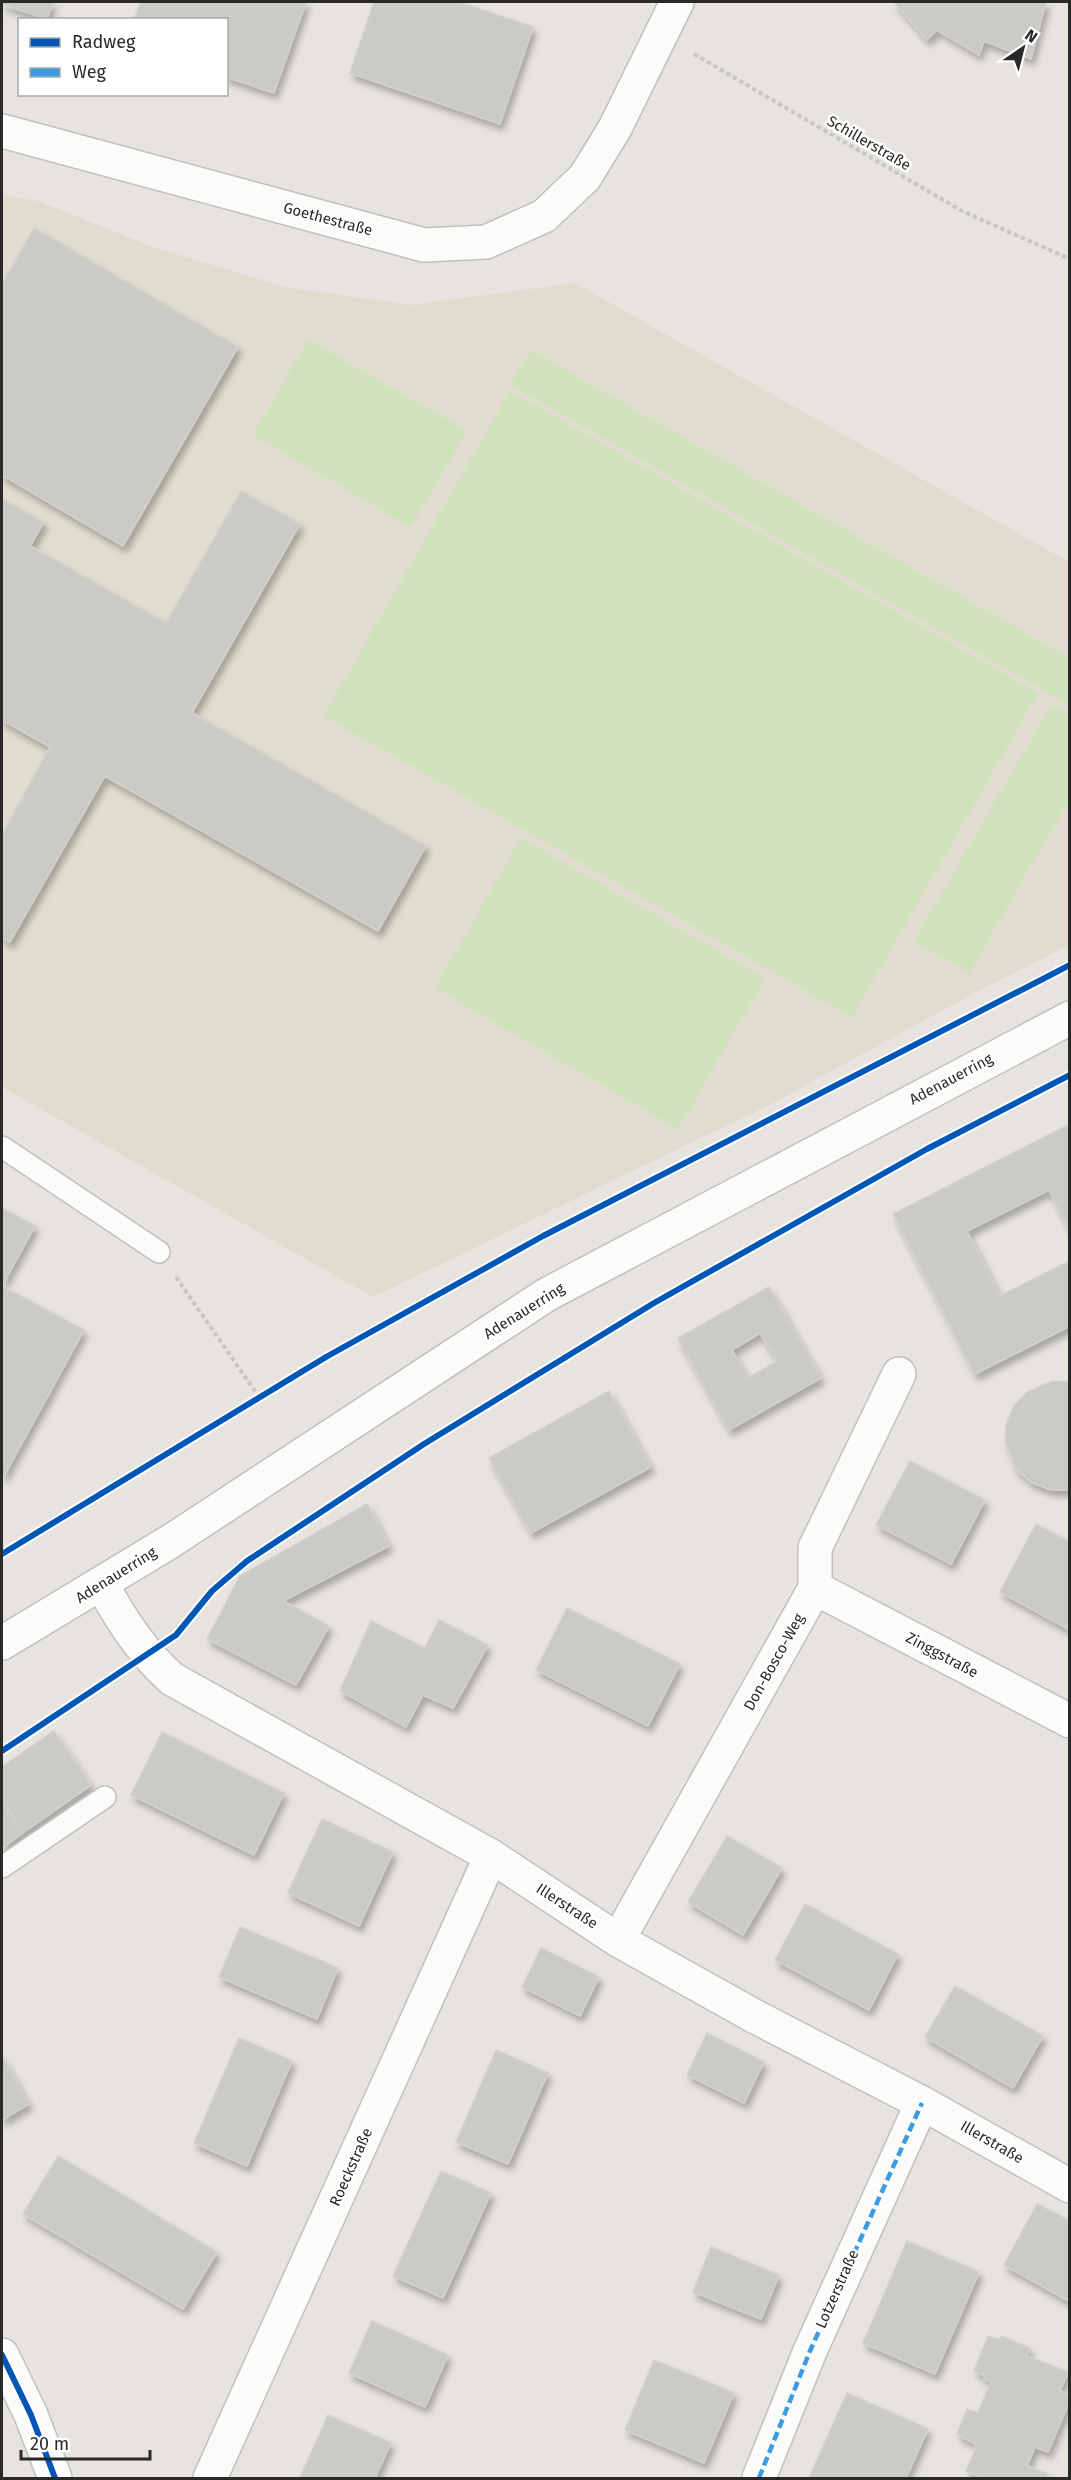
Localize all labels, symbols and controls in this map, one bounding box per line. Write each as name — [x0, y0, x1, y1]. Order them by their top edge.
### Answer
legend — [18, 18, 228, 96]
north arrow — [993, 18, 1053, 78]
text: N — [1022, 25, 1041, 47]
text: Radweg — [72, 31, 136, 53]
text: Weg — [72, 61, 106, 83]
street label: Schillerstraße — [824, 112, 914, 174]
street label: Goethestraße — [281, 198, 375, 240]
street label: Adenauerring — [906, 1049, 996, 1109]
street label: Adenauerring — [480, 1279, 568, 1343]
street label: Adenauerring — [72, 1543, 160, 1607]
street label: Don-Bosco-Weg — [740, 1610, 808, 1714]
street label: Zinggstraße — [903, 1628, 981, 1682]
street label: Illerstraße — [533, 1879, 601, 1933]
street label: Illerstraße — [957, 2117, 1027, 2167]
street label: Roeckstraße — [326, 2125, 376, 2209]
street label: Lotzerstraße — [812, 2247, 862, 2331]
scale bar — [21, 2423, 150, 2461]
text: 20 m — [30, 2433, 69, 2455]

